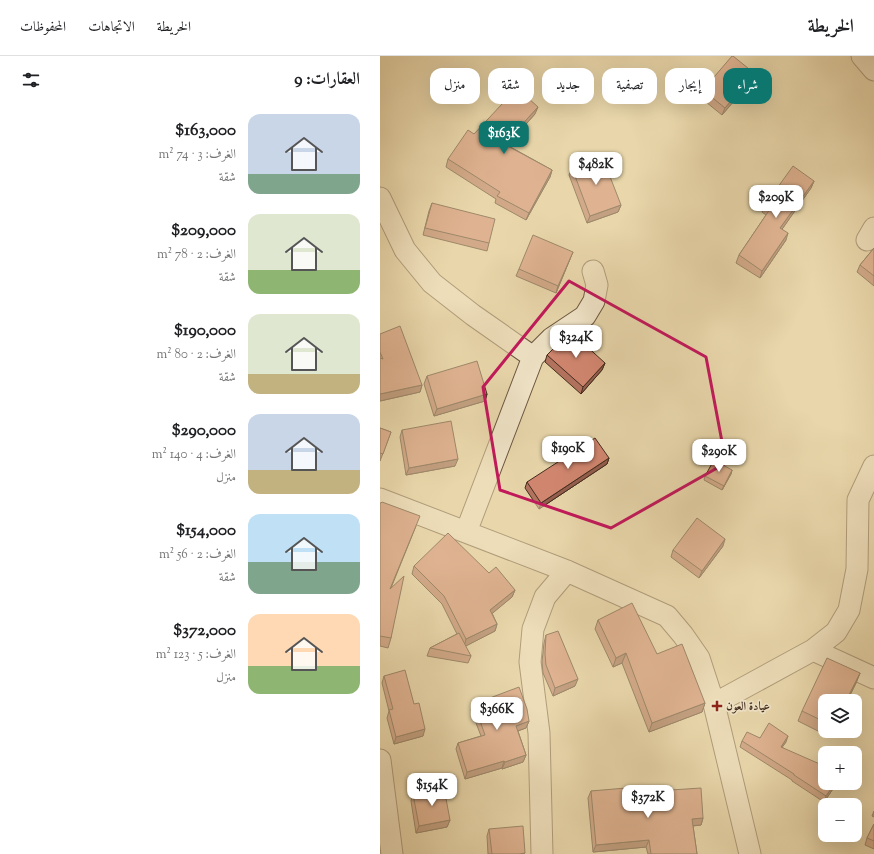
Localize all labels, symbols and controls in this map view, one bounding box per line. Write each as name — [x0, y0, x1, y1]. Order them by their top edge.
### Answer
text: الخريطة — [808, 14, 854, 41]
text: المحفوظات — [20, 18, 66, 38]
text: الاتجاهات — [88, 18, 135, 38]
text: الخريطة — [157, 18, 191, 38]
text: العقارات: 9 — [294, 68, 360, 92]
chip: منزل — [430, 68, 480, 104]
chip: شقة — [488, 68, 534, 104]
chip: جديد — [542, 68, 594, 104]
chip: تصفية — [602, 68, 657, 104]
chip: إيجار — [665, 68, 715, 104]
chip: شراء — [723, 68, 772, 104]
icon: filters — [20, 69, 42, 91]
text: $163,000 — [175, 119, 236, 143]
pin: $163K — [476, 121, 532, 155]
text: $163K — [488, 125, 520, 143]
icon: home — [280, 130, 328, 178]
text: الغرف: 3 · 74 m² — [159, 146, 236, 164]
pin: $482K — [568, 152, 624, 186]
text: $482K — [578, 156, 614, 174]
text: شقة — [219, 169, 236, 187]
pin: $209K — [748, 185, 804, 219]
text: $209K — [758, 189, 794, 207]
text: $209,000 — [171, 219, 236, 243]
icon: home — [280, 230, 328, 278]
text: الغرف: 2 · 78 m² — [157, 246, 236, 264]
text: شقة — [219, 269, 236, 287]
text: $190,000 — [174, 319, 236, 343]
pin: $324K — [548, 325, 604, 359]
text: $324K — [559, 329, 593, 347]
icon: home — [280, 330, 328, 378]
text: الغرف: 2 · 80 m² — [157, 346, 236, 364]
text: شقة — [219, 369, 236, 387]
text: $290,000 — [171, 419, 236, 443]
icon: home — [280, 430, 328, 478]
pin: $190K — [540, 436, 596, 470]
pin: $290K — [691, 439, 747, 473]
text: $190K — [551, 440, 585, 458]
text: $290K — [701, 443, 737, 461]
text: الغرف: 4 · 140 m² — [152, 446, 236, 464]
text: منزل — [216, 469, 236, 487]
text: $154,000 — [176, 519, 236, 543]
icon: home — [280, 530, 328, 578]
text: الغرف: 2 · 56 m² — [159, 546, 236, 564]
text: شقة — [219, 569, 236, 587]
text: $372,000 — [173, 619, 236, 643]
icon: home — [280, 630, 328, 678]
text: الغرف: 5 · 123 m² — [156, 646, 236, 664]
text: منزل — [216, 669, 236, 687]
map controls — [818, 694, 862, 842]
button: layers — [818, 694, 862, 738]
pin: $366K — [469, 697, 525, 731]
place label: عيادة العون — [726, 698, 770, 716]
marker: عيادة العون — [711, 700, 723, 712]
text: $366K — [480, 701, 514, 719]
button: + — [818, 746, 862, 790]
pin: $154K — [404, 773, 460, 807]
text: $154K — [416, 777, 448, 795]
pin: $372K — [620, 785, 676, 819]
text: $372K — [631, 789, 665, 807]
button: − — [818, 798, 862, 842]

